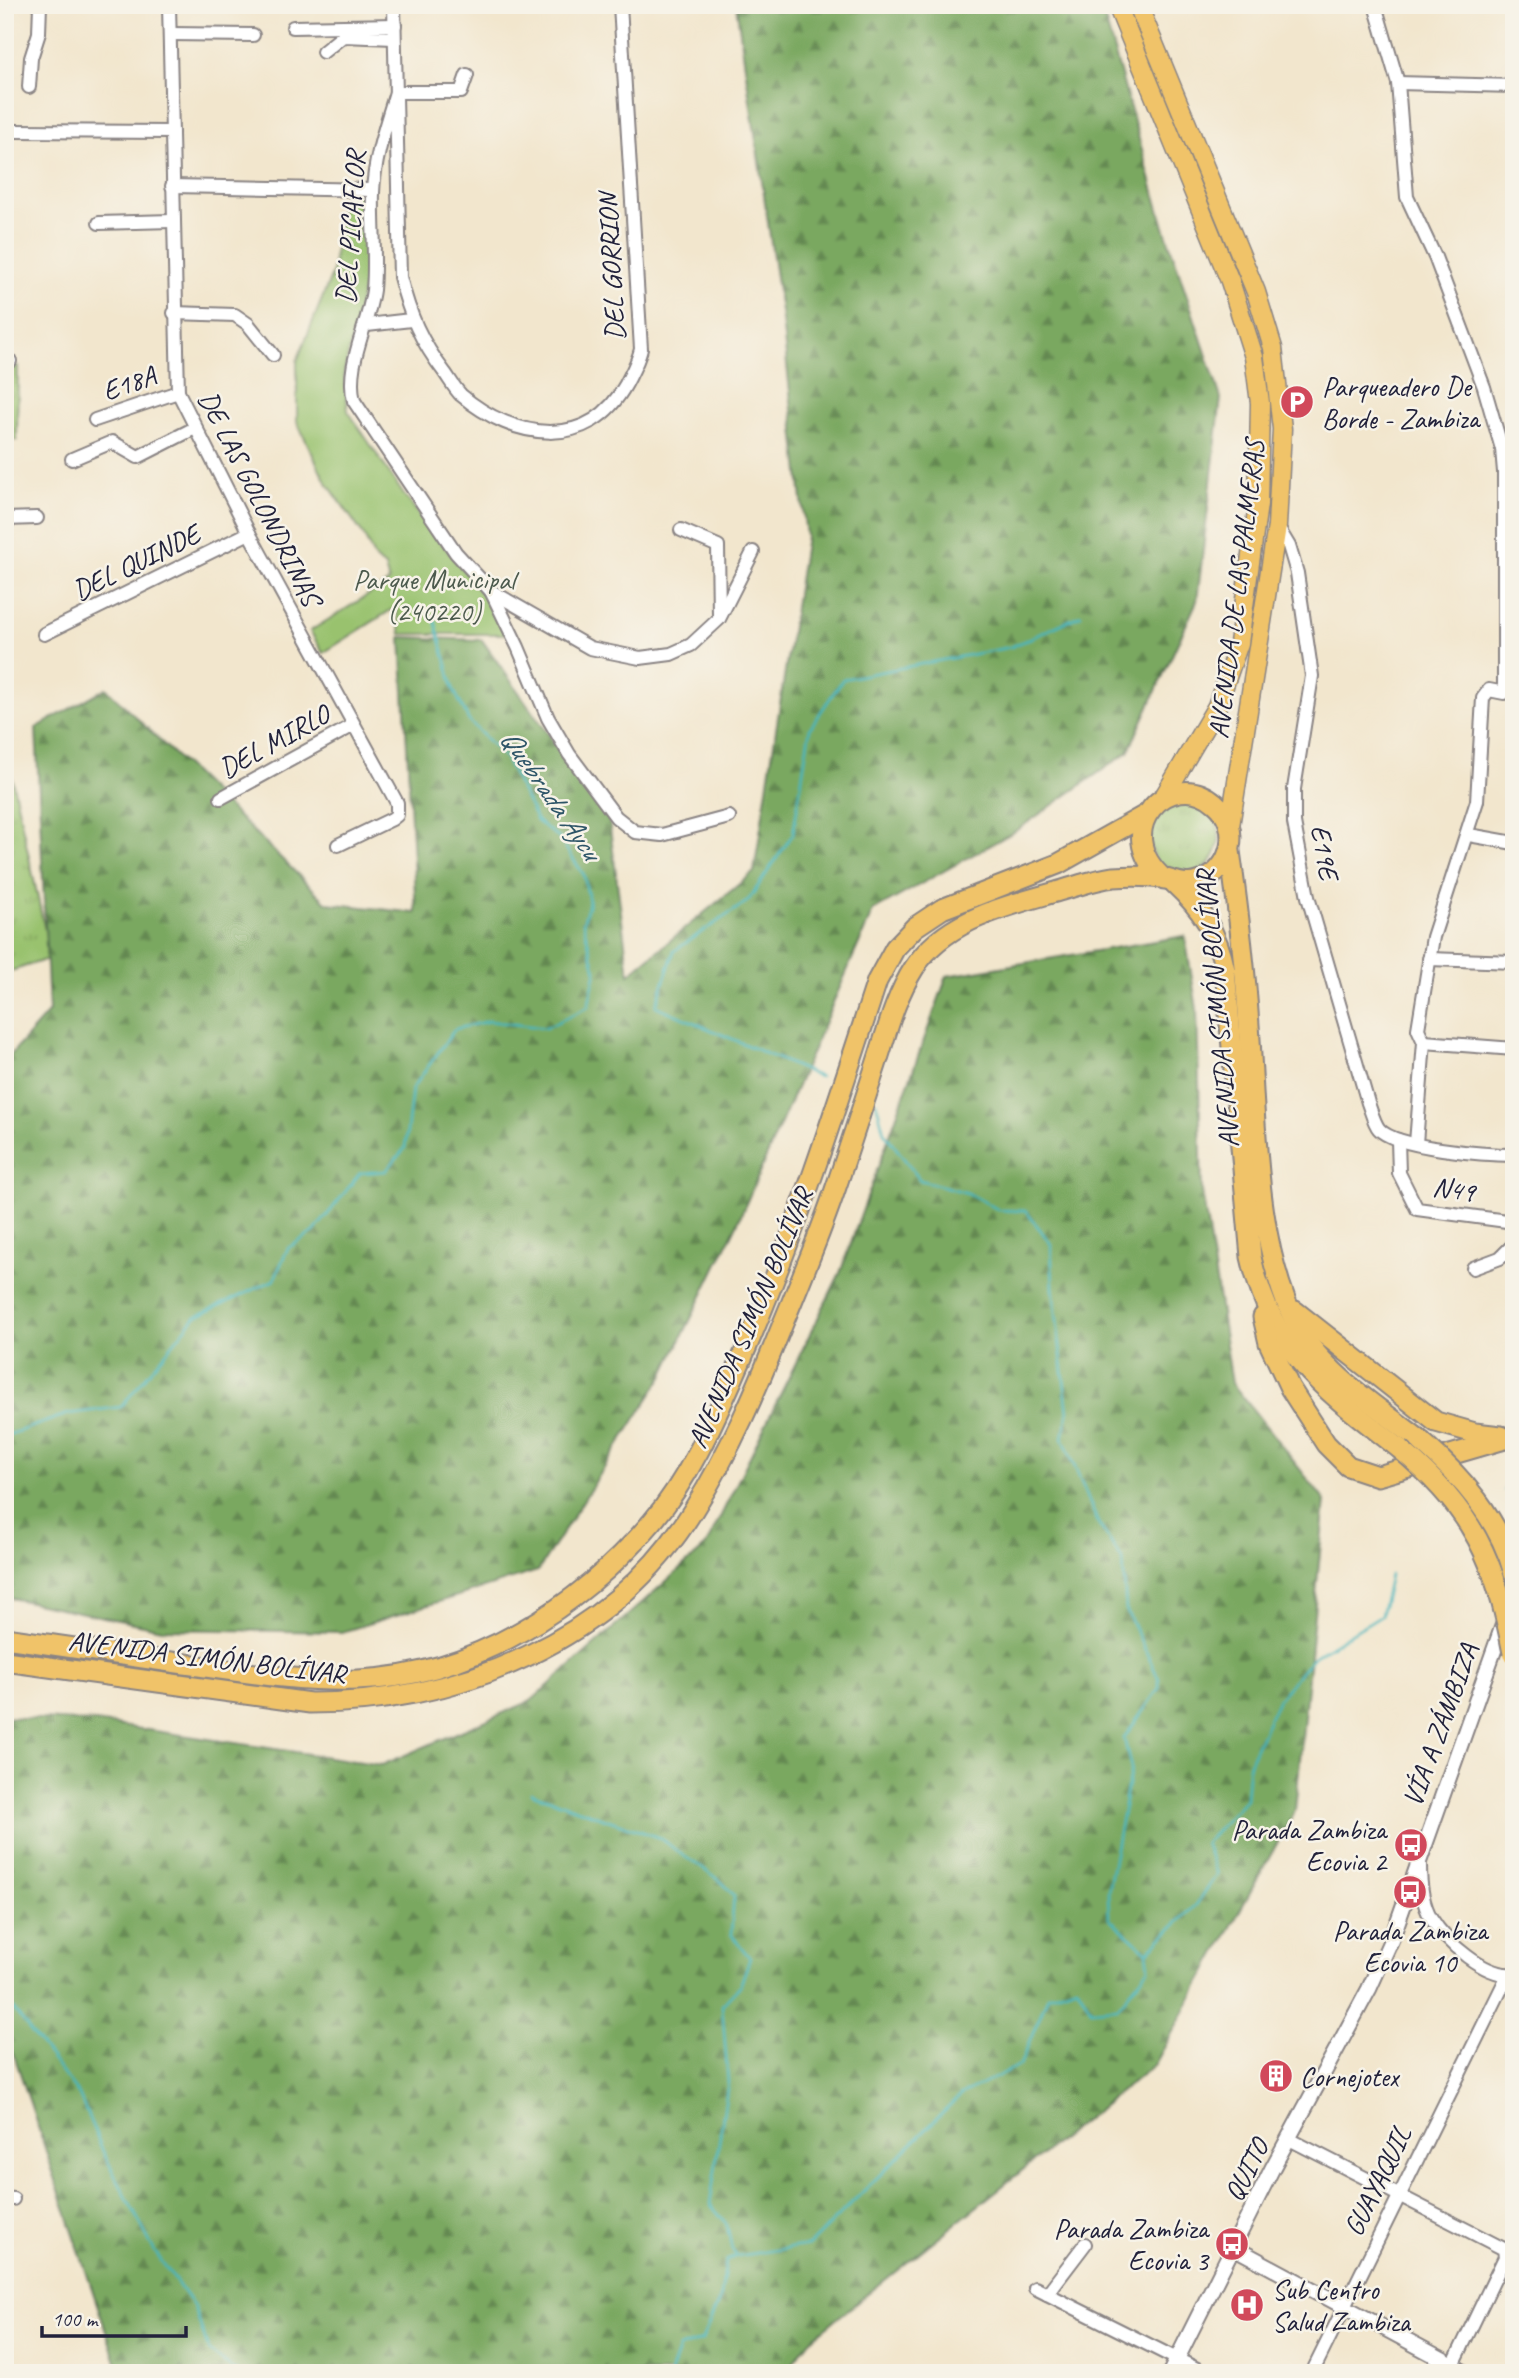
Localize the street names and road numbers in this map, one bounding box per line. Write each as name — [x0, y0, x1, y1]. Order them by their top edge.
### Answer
street label: DEL PICAFLOR — [327, 146, 373, 305]
street label: DEL GORRION — [589, 188, 632, 341]
street label: E18A — [98, 357, 162, 408]
street label: DE LAS GOLONDRINAS — [191, 385, 332, 616]
street label: AVENIDA DE LAS PALMERAS — [1200, 434, 1272, 740]
street label: DEL QUINDE — [67, 515, 208, 608]
street label: DEL MIRLO — [213, 695, 338, 786]
street label: E19E — [1303, 822, 1348, 885]
street label: AVENIDA SIMÓN BOLÍVAR — [1187, 866, 1247, 1149]
street label: N49 — [1431, 1168, 1480, 1210]
street label: AVENIDA SIMÓN BOLÍVAR — [679, 1180, 822, 1453]
street label: AVENIDA SIMÓN BOLÍVAR — [67, 1623, 350, 1692]
street label: VÍA A ZÁMBIZA — [1394, 1638, 1486, 1811]
street label: GUAYAQUIL — [1335, 2119, 1419, 2242]
street label: QUITO — [1216, 2130, 1278, 2207]

